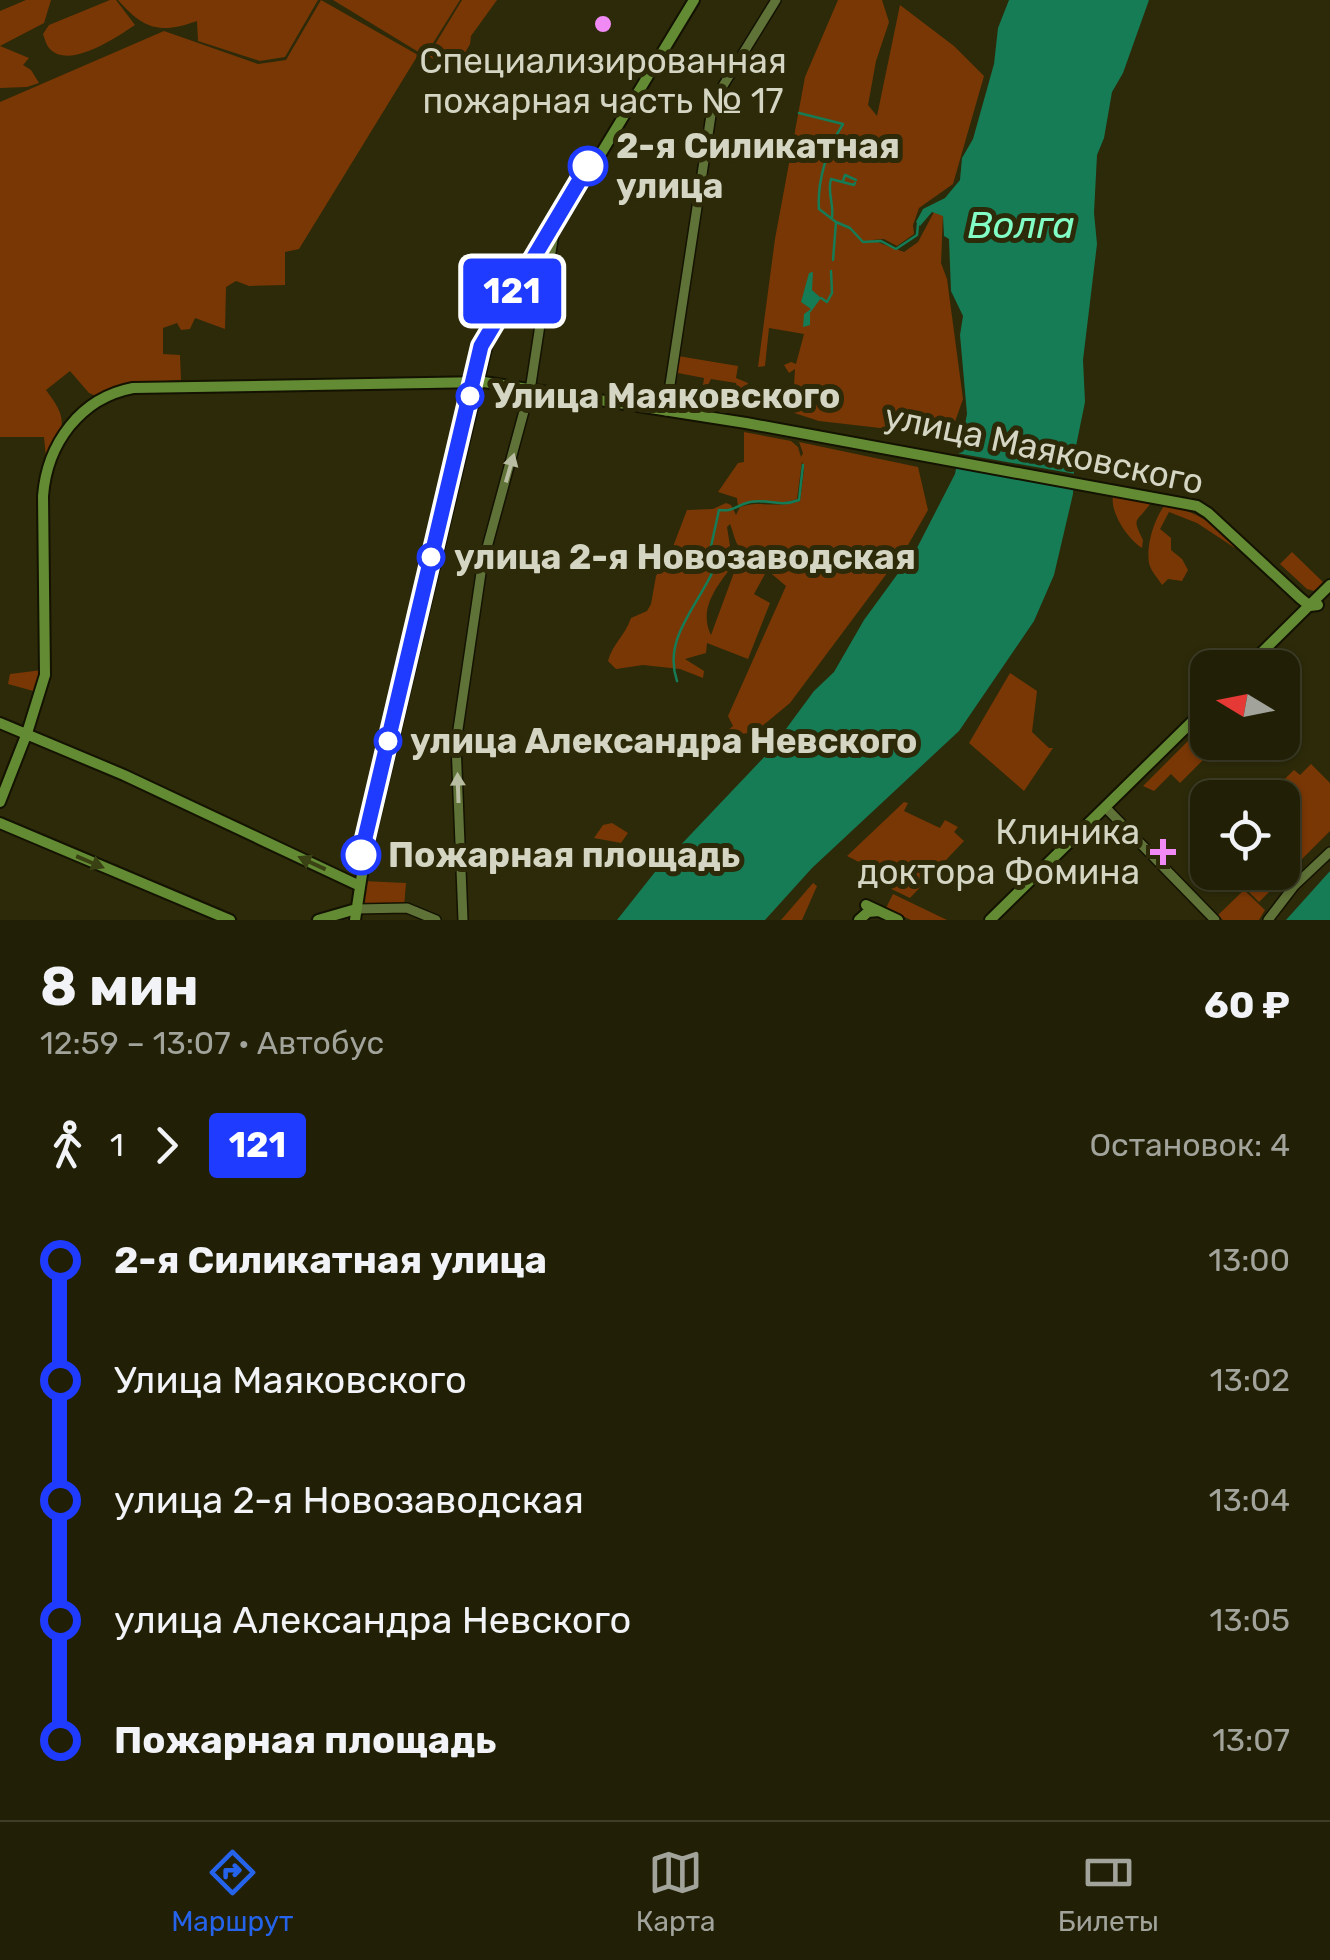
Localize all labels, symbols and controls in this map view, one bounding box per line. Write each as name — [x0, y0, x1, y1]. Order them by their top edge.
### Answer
marker: Специализированная пожарная часть № 17 — [592, 13, 614, 35]
place label: Специализированная пожарная часть № 17 — [419, 40, 787, 122]
place label: 2-я Силикатная улица — [616, 125, 900, 207]
marker: 2-я Силикатная улица — [569, 147, 607, 185]
water label: Волга — [967, 202, 1075, 248]
line badge: 121 — [454, 258, 570, 324]
text: 121 — [483, 270, 541, 312]
place label: Улица Маяковского — [492, 375, 840, 417]
marker: Улица Маяковского — [457, 383, 483, 409]
street label: улица Маяковского — [881, 395, 1207, 503]
one-way arrow — [503, 453, 518, 483]
place label: улица 2-я Новозаводская — [454, 536, 916, 578]
marker: улица 2-я Новозаводская — [418, 544, 444, 570]
north arrow — [1190, 650, 1300, 760]
map controls — [1190, 650, 1300, 890]
place label: улица Александра Невского — [410, 720, 917, 762]
marker: улица Александра Невского — [375, 728, 401, 754]
one-way arrow — [450, 771, 466, 803]
button: locate — [1190, 780, 1300, 890]
place label: Клиника доктора Фомина — [858, 811, 1140, 893]
place label: Пожарная площадь — [388, 834, 740, 876]
marker: Пожарная площадь — [342, 836, 380, 874]
marker: Клиника доктора Фомина — [1150, 839, 1176, 865]
one-way arrow — [75, 854, 104, 870]
one-way arrow — [297, 855, 326, 872]
text: 8 мин — [40, 954, 199, 1019]
text: 60 ₽ — [1204, 982, 1290, 1028]
text: 12:59 – 13:07 · Автобус — [40, 1024, 384, 1062]
icon: walk — [40, 1118, 95, 1173]
icon: forward — [139, 1118, 194, 1173]
text: 121 — [229, 1124, 286, 1166]
text: 1 — [110, 1126, 124, 1164]
text: Остановок: 4 — [1089, 1126, 1290, 1164]
text: 2-я Силикатная улица — [114, 1237, 547, 1283]
text: 13:00 — [1208, 1241, 1290, 1279]
text: Улица Маяковского — [114, 1357, 467, 1403]
text: 13:02 — [1210, 1361, 1290, 1399]
text: улица 2-я Новозаводская — [114, 1477, 584, 1523]
text: 13:04 — [1209, 1481, 1290, 1519]
text: улица Александра Невского — [114, 1597, 631, 1643]
text: 13:05 — [1210, 1601, 1290, 1639]
text: Пожарная площадь — [114, 1717, 496, 1763]
text: 13:07 — [1212, 1721, 1290, 1759]
tab: Маршрут — [171, 1845, 293, 1938]
tab: Карта — [636, 1845, 716, 1938]
tab: Билеты — [1058, 1845, 1159, 1938]

